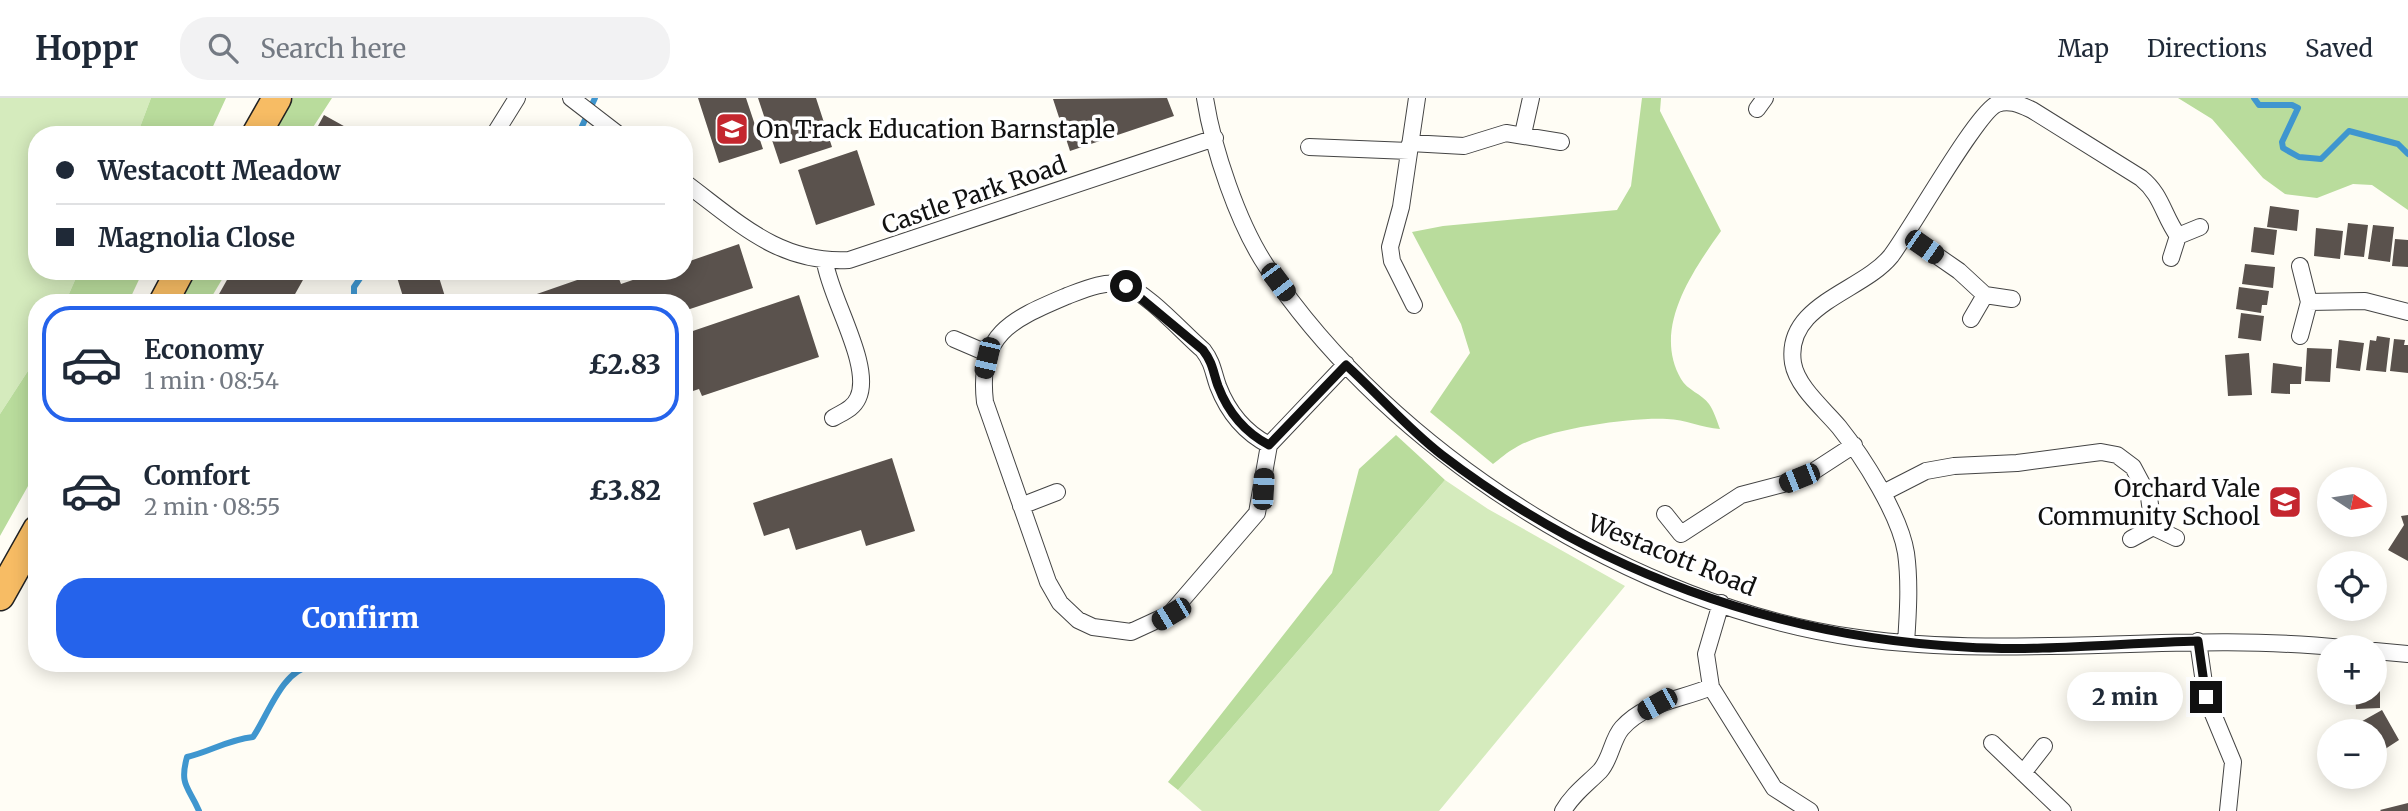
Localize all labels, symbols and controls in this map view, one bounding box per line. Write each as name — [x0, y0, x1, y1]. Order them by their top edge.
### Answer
search box — [180, 17, 670, 80]
text: Hoppr — [35, 28, 138, 69]
icon: search — [204, 29, 242, 67]
text: Search here — [260, 32, 406, 65]
text: Map — [2058, 33, 2109, 64]
text: Directions — [2147, 33, 2267, 64]
text: Saved — [2305, 33, 2373, 64]
school or university icon: On Track Education Barnstaple — [713, 110, 751, 148]
place label: On Track Education Barnstaple — [756, 114, 1115, 145]
street label: Castle Park Road — [878, 149, 1070, 241]
text: Westacott Meadow — [98, 154, 341, 187]
text: Magnolia Close — [98, 221, 295, 254]
car — [1901, 226, 1948, 268]
car — [1257, 259, 1300, 305]
route start — [1110, 270, 1142, 302]
icon: car — [60, 333, 123, 396]
text: Economy — [144, 333, 264, 366]
car — [973, 335, 1002, 381]
text: £2.83 — [588, 348, 661, 381]
text: 1 min · 08:54 — [144, 366, 279, 395]
icon: car — [60, 459, 123, 522]
text: Comfort — [144, 459, 250, 492]
car — [1776, 460, 1823, 496]
car — [1252, 467, 1275, 511]
north arrow — [2317, 467, 2387, 537]
map controls — [2317, 467, 2387, 789]
place label: Orchard Vale Community School — [2038, 473, 2260, 532]
text: £3.82 — [589, 474, 661, 507]
school or university icon: Orchard Vale Community School — [2266, 483, 2304, 521]
text: 2 min · 08:55 — [144, 492, 281, 521]
street label: Westacott Road — [1582, 507, 1761, 603]
button: locate — [2317, 551, 2387, 621]
button: Confirm — [56, 578, 665, 658]
car — [1148, 594, 1195, 634]
button: + — [2317, 635, 2387, 705]
callout: 2 min — [2066, 672, 2182, 722]
route end — [2190, 681, 2222, 713]
text: 2 min — [2092, 682, 2158, 711]
car — [1634, 685, 1681, 723]
button: − — [2317, 719, 2387, 789]

